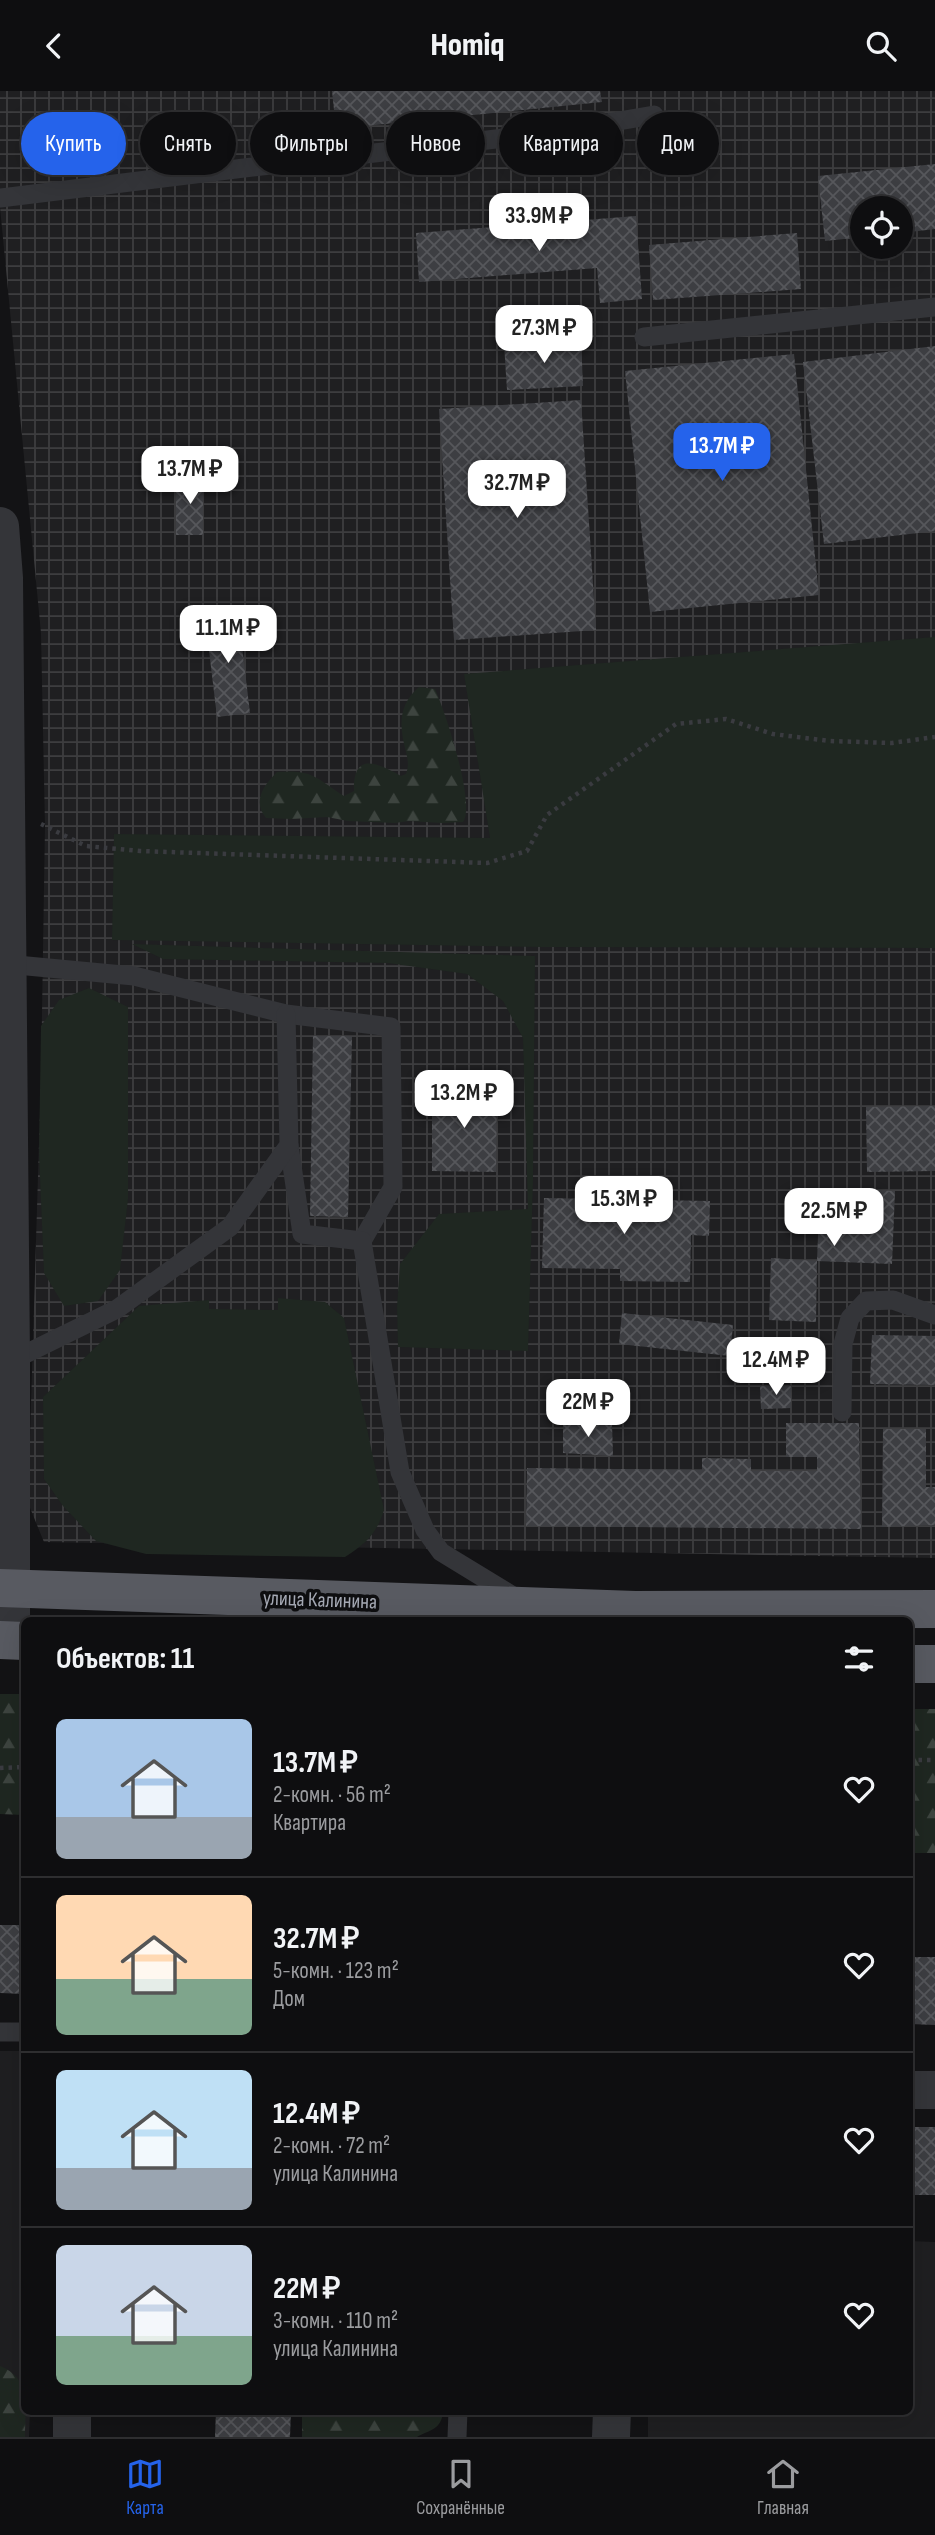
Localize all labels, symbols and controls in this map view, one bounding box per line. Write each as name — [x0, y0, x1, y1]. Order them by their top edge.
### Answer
text: Homiq — [430, 26, 505, 65]
icon: back — [35, 27, 73, 65]
icon: search — [862, 27, 900, 65]
chip: Купить — [21, 112, 126, 175]
chip: Снять — [140, 112, 236, 175]
chip: Фильтры — [250, 112, 372, 175]
chip: Новое — [386, 112, 485, 175]
chip: Квартира — [499, 112, 623, 175]
chip: Дом — [637, 112, 719, 175]
pin: 33.9M ₽ — [474, 193, 604, 253]
map controls — [850, 196, 913, 259]
button: locate — [850, 196, 913, 259]
text: 33.9M ₽ — [505, 202, 573, 230]
pin: 27.3M ₽ — [479, 306, 609, 365]
text: 27.3M ₽ — [511, 314, 577, 342]
pin: 13.7M ₽ — [657, 423, 787, 483]
text: 13.7M ₽ — [689, 432, 755, 460]
pin: 13.7M ₽ — [125, 447, 255, 506]
text: 13.7M ₽ — [157, 455, 223, 483]
pin: 32.7M ₽ — [452, 461, 582, 520]
text: 32.7M ₽ — [484, 469, 550, 497]
pin: 11.1M ₽ — [163, 605, 293, 665]
text: 11.1M ₽ — [196, 614, 260, 642]
pin: 13.2M ₽ — [399, 1070, 529, 1130]
text: 13.2M ₽ — [431, 1079, 497, 1107]
pin: 15.3M ₽ — [559, 1177, 689, 1236]
text: 15.3M ₽ — [591, 1185, 657, 1213]
pin: 22.5M ₽ — [769, 1189, 899, 1248]
text: 22.5M ₽ — [800, 1197, 868, 1225]
pin: 12.4M ₽ — [711, 1337, 841, 1397]
text: 12.4M ₽ — [743, 1346, 809, 1374]
pin: 22M ₽ — [539, 1379, 637, 1439]
text: 22M ₽ — [562, 1388, 614, 1416]
street label: улица Калинина — [262, 1586, 378, 1614]
icon: filters — [840, 1640, 878, 1678]
text: Объектов: 11 — [56, 1641, 194, 1677]
text: 13.7M ₽ — [273, 1745, 358, 1781]
icon: home — [112, 1747, 196, 1831]
icon: heart — [840, 1770, 878, 1808]
text: 2-комн. · 56 m² — [273, 1781, 391, 1809]
text: Квартира — [273, 1809, 346, 1837]
text: 32.7M ₽ — [273, 1921, 359, 1957]
icon: home — [112, 1923, 196, 2007]
icon: heart — [840, 1946, 878, 1984]
text: 5-комн. · 123 m² — [273, 1957, 399, 1985]
text: Дом — [273, 1985, 305, 2013]
text: 12.4M ₽ — [273, 2096, 360, 2132]
icon: home — [112, 2098, 196, 2182]
icon: heart — [840, 2121, 878, 2159]
text: 2-комн. · 72 m² — [273, 2132, 390, 2160]
text: улица Калинина — [273, 2160, 398, 2188]
text: 22M ₽ — [273, 2271, 340, 2307]
icon: home — [112, 2273, 196, 2357]
icon: heart — [840, 2296, 878, 2334]
text: 3-комн. · 110 m² — [273, 2307, 398, 2335]
text: улица Калинина — [273, 2335, 398, 2363]
tab: Карта — [126, 2455, 164, 2520]
tab: Сохранённые — [416, 2455, 505, 2520]
tab: Главная — [757, 2455, 809, 2520]

